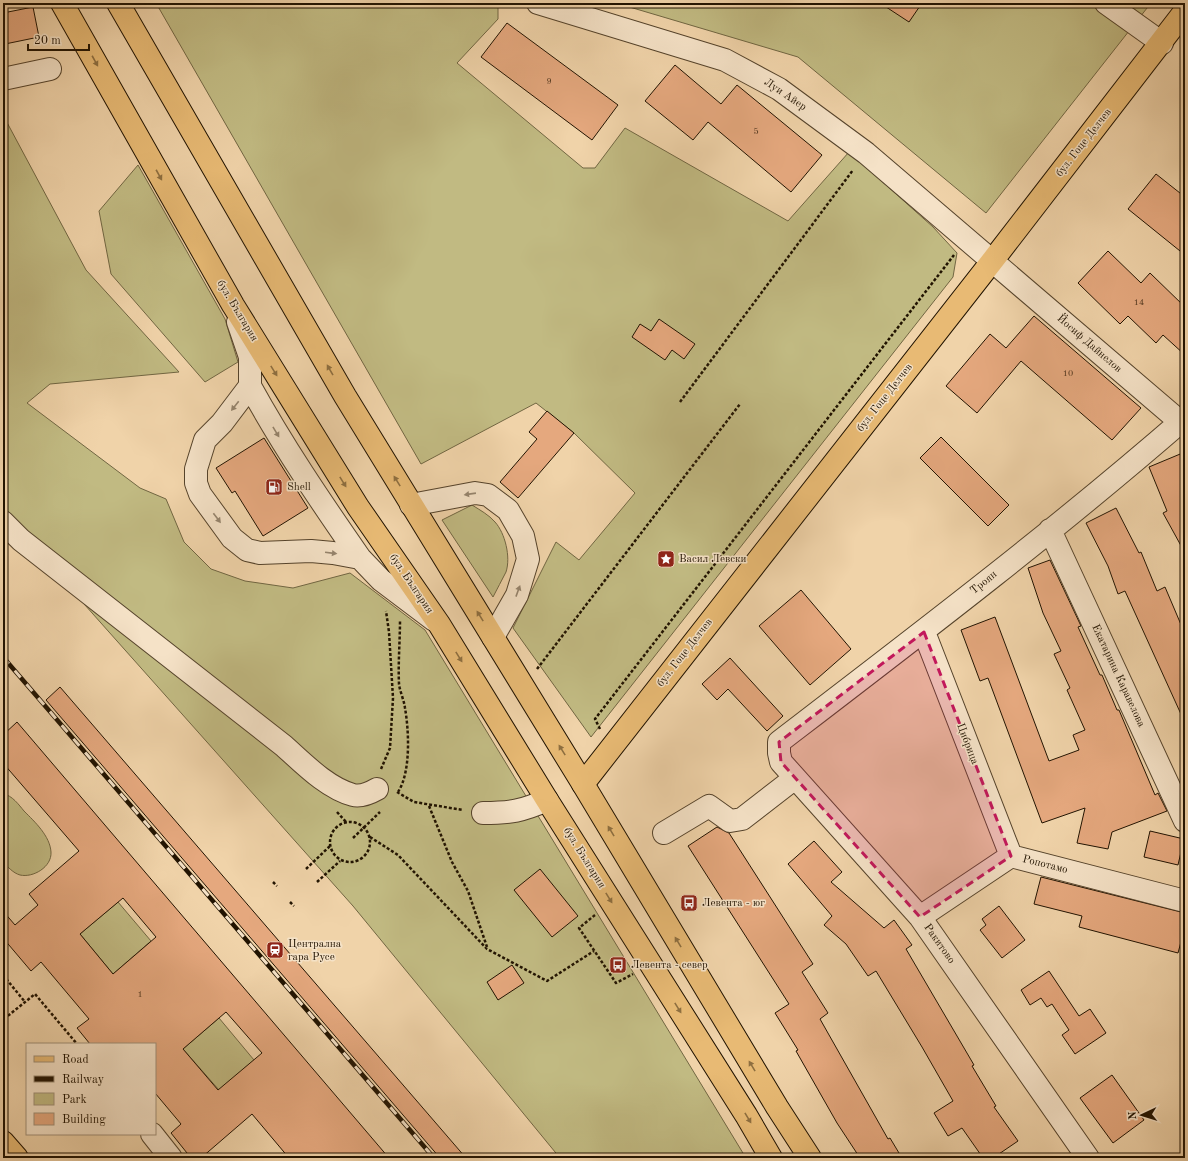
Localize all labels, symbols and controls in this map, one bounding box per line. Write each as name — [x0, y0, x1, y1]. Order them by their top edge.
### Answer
scale bar — [28, 26, 89, 52]
text: 20 m — [34, 35, 61, 47]
one-way arrow — [92, 55, 99, 67]
house number: 9 — [546, 77, 552, 86]
street label: Луи Айер — [762, 77, 808, 113]
street label: бул. Гоце Делчев — [1054, 107, 1114, 179]
house number: 5 — [753, 127, 759, 136]
one-way arrow — [156, 169, 162, 180]
street label: бул. България — [214, 278, 260, 344]
house number: 14 — [1134, 298, 1144, 307]
street label: Йосиф Дайнелов — [1054, 311, 1125, 375]
street label: бул. Гоце Делчев — [855, 362, 915, 434]
one-way arrow — [326, 364, 333, 376]
one-way arrow — [270, 366, 278, 376]
house number: 10 — [1063, 369, 1073, 378]
one-way arrow — [230, 401, 239, 412]
one-way arrow — [272, 426, 279, 438]
one-way arrow — [339, 476, 346, 488]
one-way arrow — [393, 476, 401, 486]
fuel station icon: Shell — [264, 477, 284, 497]
place label: Shell — [287, 482, 311, 493]
one-way arrow — [464, 491, 477, 497]
one-way arrow — [212, 512, 221, 523]
place icon: Васил Левски — [656, 549, 676, 569]
one-way arrow — [325, 550, 338, 556]
street label: бул. България — [387, 552, 435, 616]
place label: Васил Левски — [679, 554, 747, 565]
street label: Троян — [969, 569, 999, 597]
one-way arrow — [515, 584, 521, 596]
one-way arrow — [476, 610, 483, 622]
street label: бул. Гоце Делчев — [655, 617, 715, 689]
street label: Екатарина Каравелова — [1089, 623, 1147, 730]
one-way arrow — [455, 652, 463, 662]
street label: Цибрица — [954, 722, 980, 767]
one-way arrow — [559, 745, 566, 756]
street label: бул. България — [561, 826, 607, 891]
one-way arrow — [607, 826, 615, 836]
street label: Ропотамо — [1021, 854, 1069, 876]
one-way arrow — [605, 893, 613, 903]
bus stop icon: Левента - юг — [679, 893, 699, 913]
place label: Левента - юг — [702, 898, 765, 909]
street label: Ракитово — [921, 922, 957, 966]
one-way arrow — [674, 936, 681, 948]
place label: Централна гара Русе — [288, 939, 342, 963]
station icon: Централна гара Русе — [265, 940, 285, 960]
bus stop icon: Левента - север — [608, 955, 628, 975]
place label: Левента - север — [631, 960, 708, 971]
house number: 1 — [137, 990, 143, 999]
one-way arrow — [675, 1002, 682, 1014]
legend — [26, 1043, 156, 1135]
text: Road — [62, 1054, 89, 1066]
one-way arrow — [748, 1061, 756, 1071]
text: Railway — [62, 1074, 105, 1086]
text: Park — [62, 1094, 87, 1106]
north arrow — [1122, 1095, 1162, 1135]
text: N — [1128, 1110, 1139, 1120]
one-way arrow — [744, 1112, 751, 1124]
text: Building — [62, 1114, 106, 1126]

